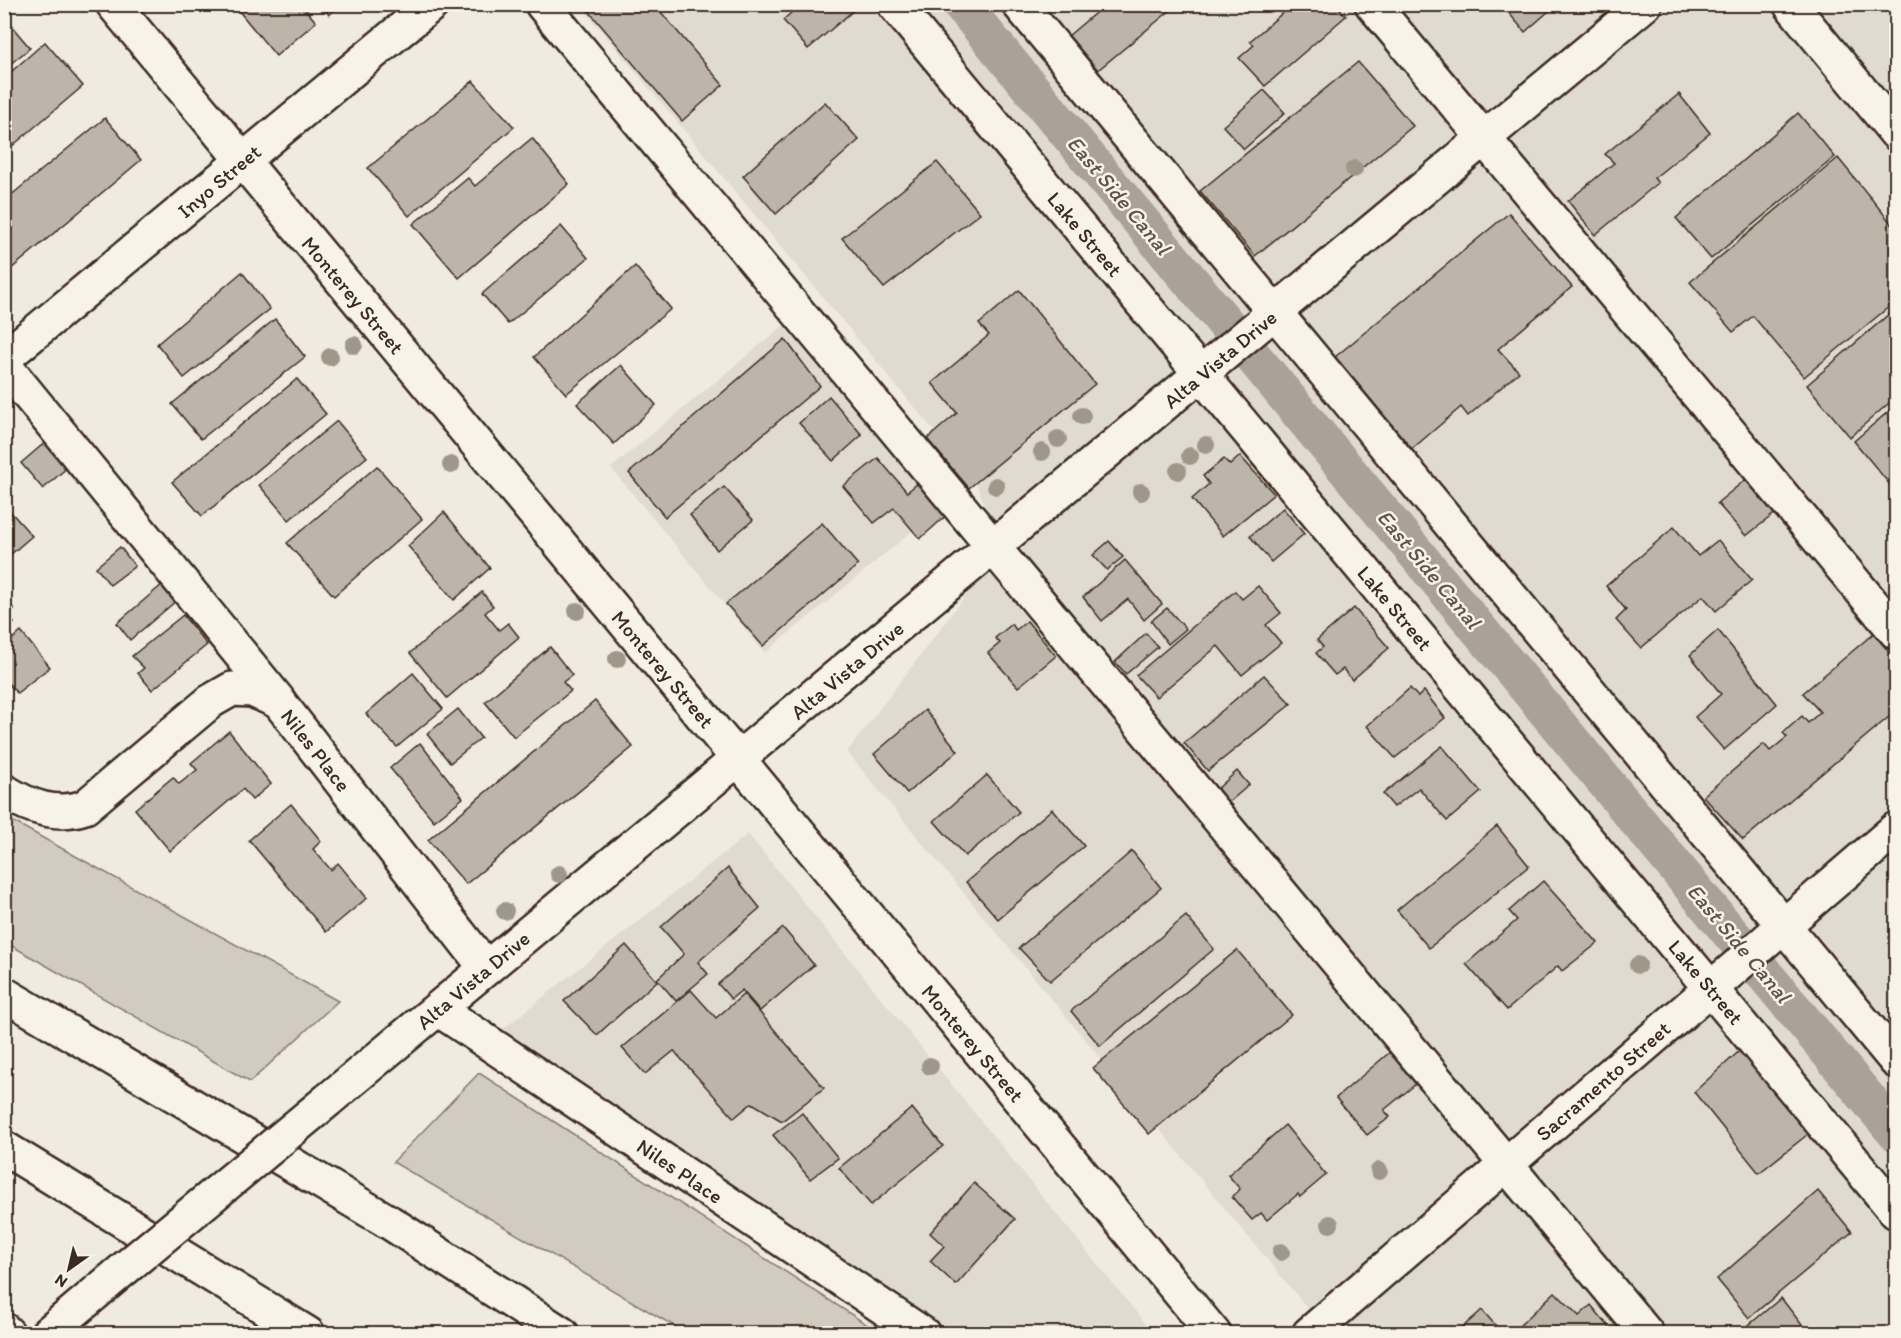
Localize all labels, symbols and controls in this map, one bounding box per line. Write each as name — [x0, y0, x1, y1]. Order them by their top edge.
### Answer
water label: East Side Canal — [1061, 130, 1178, 261]
street label: Inyo Street — [172, 139, 266, 223]
street label: Lake Street — [1042, 186, 1128, 282]
street label: Monterey Street — [297, 231, 410, 359]
street label: Alta Vista Drive — [1158, 304, 1282, 414]
water label: East Side Canal — [1371, 504, 1488, 635]
street label: Lake Street — [1352, 560, 1438, 656]
street label: Monterey Street — [607, 605, 720, 733]
street label: Alta Vista Drive — [785, 615, 909, 725]
street label: Niles Place — [276, 704, 356, 796]
water label: East Side Canal — [1681, 878, 1798, 1009]
street label: Alta Vista Drive — [411, 925, 535, 1035]
street label: Lake Street — [1663, 934, 1749, 1030]
street label: Monterey Street — [917, 979, 1030, 1107]
street label: Sacramento Street — [1531, 1016, 1675, 1146]
street label: Niles Place — [632, 1133, 728, 1209]
north arrow — [39, 1239, 99, 1299]
text: N — [51, 1270, 71, 1292]

